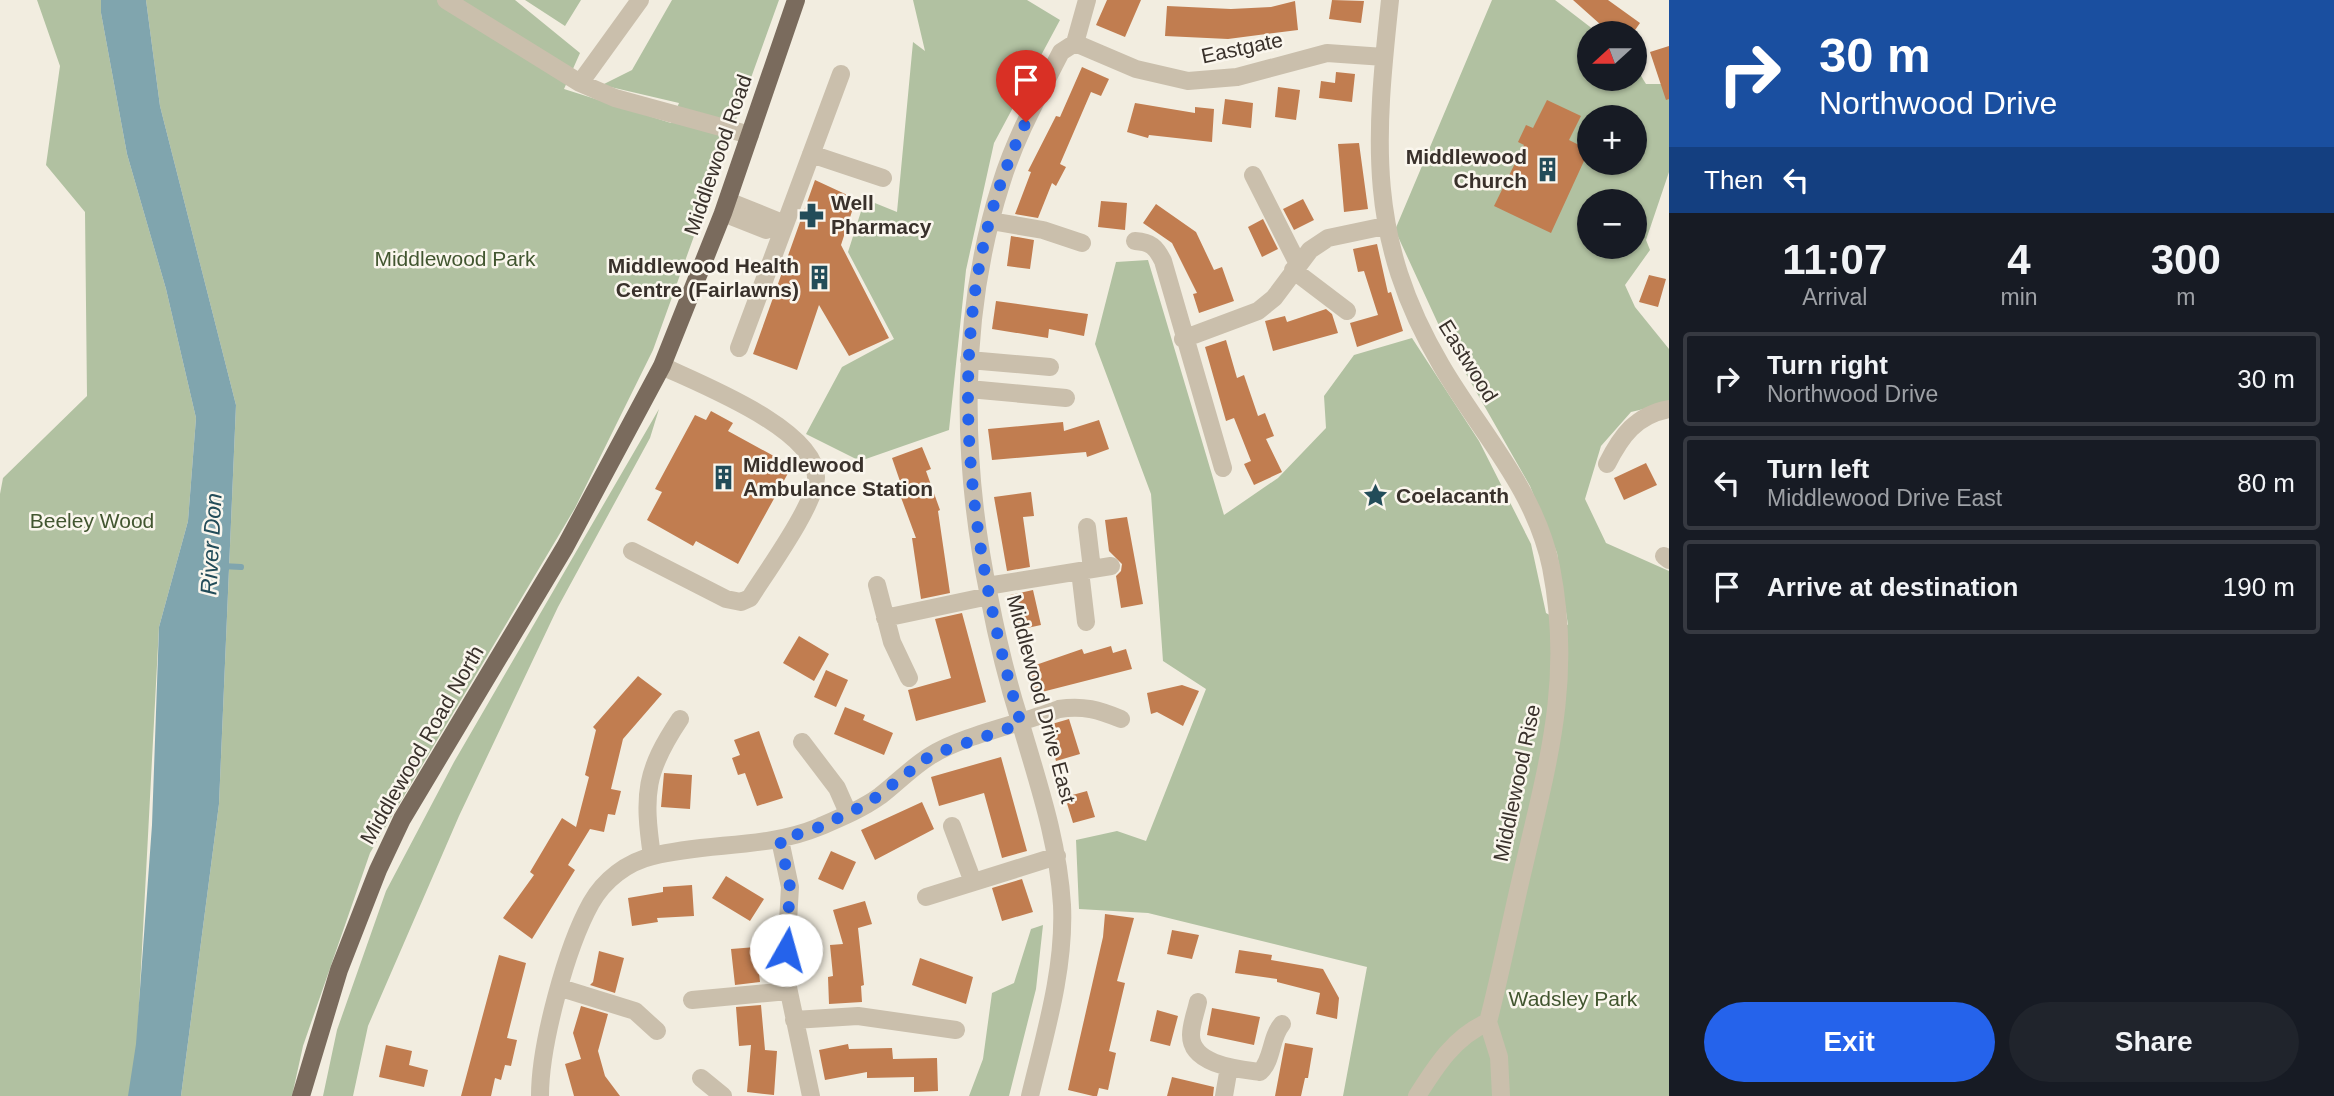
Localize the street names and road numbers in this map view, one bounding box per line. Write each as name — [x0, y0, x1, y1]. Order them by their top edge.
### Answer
street label: Eastgate — [1199, 28, 1285, 67]
street label: Middlewood Road — [679, 72, 756, 238]
street label: Eastwood — [1434, 316, 1503, 406]
street label: Middlewood Drive East — [1003, 592, 1080, 806]
street label: Middlewood Road North — [355, 641, 488, 848]
street label: Middlewood Rise — [1489, 702, 1544, 864]

